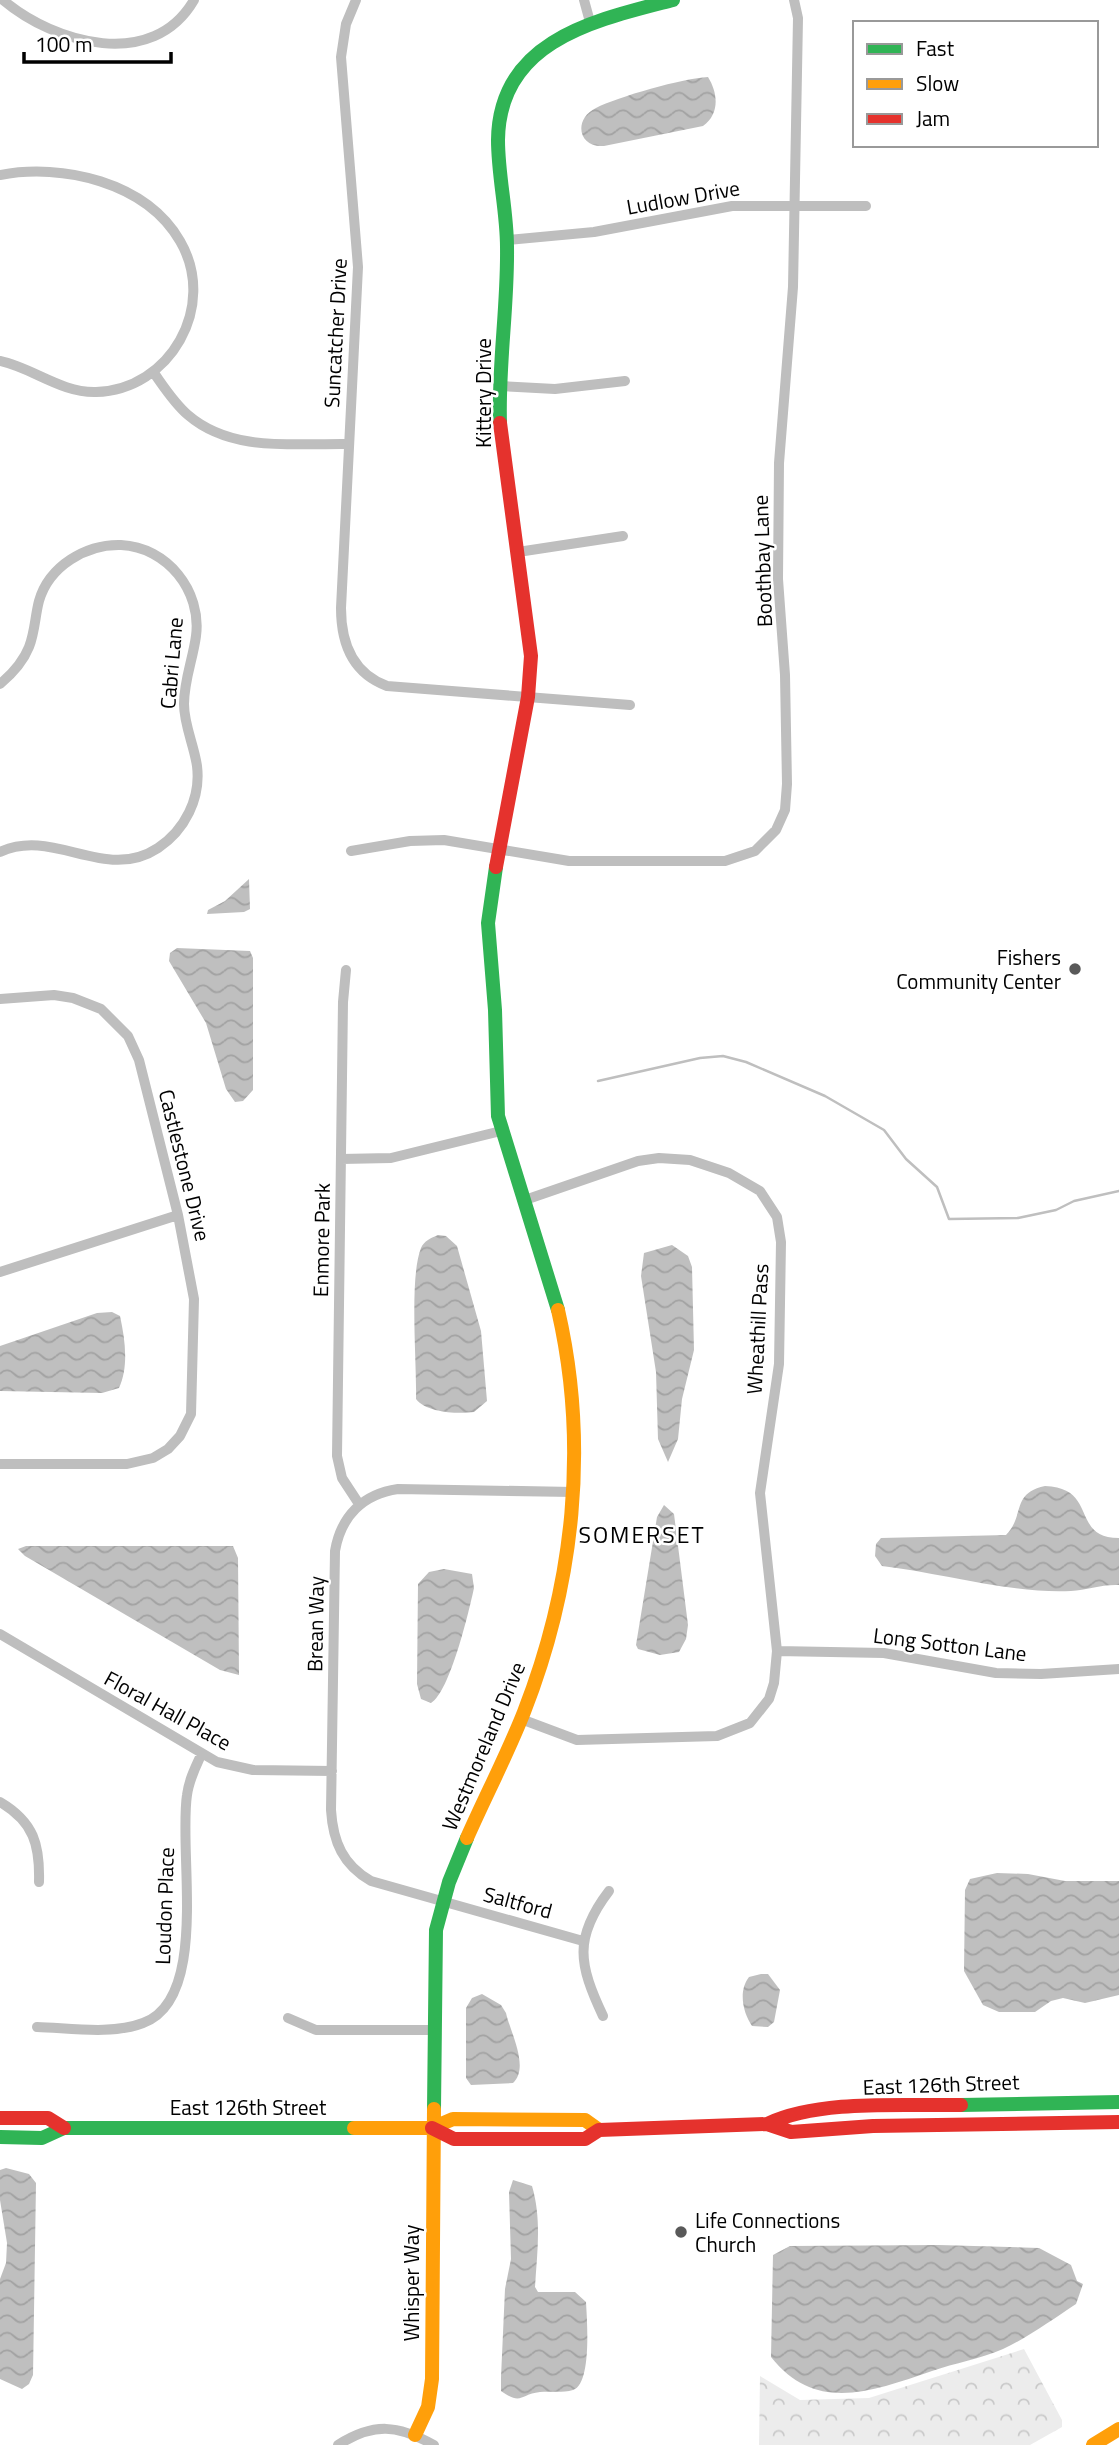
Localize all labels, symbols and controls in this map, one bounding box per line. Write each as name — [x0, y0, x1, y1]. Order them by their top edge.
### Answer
scale bar — [24, 21, 172, 65]
legend — [853, 21, 1098, 147]
text: 100 m — [35, 28, 92, 60]
text: Fast — [916, 32, 955, 64]
text: Slow — [916, 67, 959, 99]
text: Jam — [916, 102, 950, 134]
street label: Ludlow Drive — [624, 171, 742, 223]
street label: Suncatcher Drive — [315, 257, 355, 409]
street label: Kittery Drive — [467, 338, 499, 448]
street label: Boothbay Lane — [744, 494, 780, 628]
street label: Cabri Lane — [151, 616, 191, 710]
place label: Fishers Community Center — [896, 941, 1061, 997]
marker: Fishers Community Center — [1067, 961, 1083, 977]
street label: Castlestone Drive — [151, 1086, 219, 1244]
street label: Enmore Park — [304, 1183, 338, 1297]
street label: Wheathill Pass — [738, 1263, 776, 1395]
district label: SOMERSET — [578, 1517, 706, 1552]
street label: Brean Way — [298, 1576, 332, 1672]
street label: Long Sotton Lane — [871, 1619, 1029, 1669]
street label: Westmoreland Drive — [433, 1657, 533, 1835]
street label: Floral Hall Place — [99, 1662, 237, 1758]
street label: Loudon Place — [146, 1847, 182, 1965]
street label: Saltford — [480, 1877, 556, 1927]
street label: East 126th Street — [862, 2065, 1020, 2103]
street label: East 126th Street — [170, 2091, 327, 2123]
place label: Life Connections Church — [695, 2204, 840, 2260]
marker: Life Connections Church — [673, 2224, 689, 2240]
street label: Whisper Way — [395, 2225, 427, 2341]

